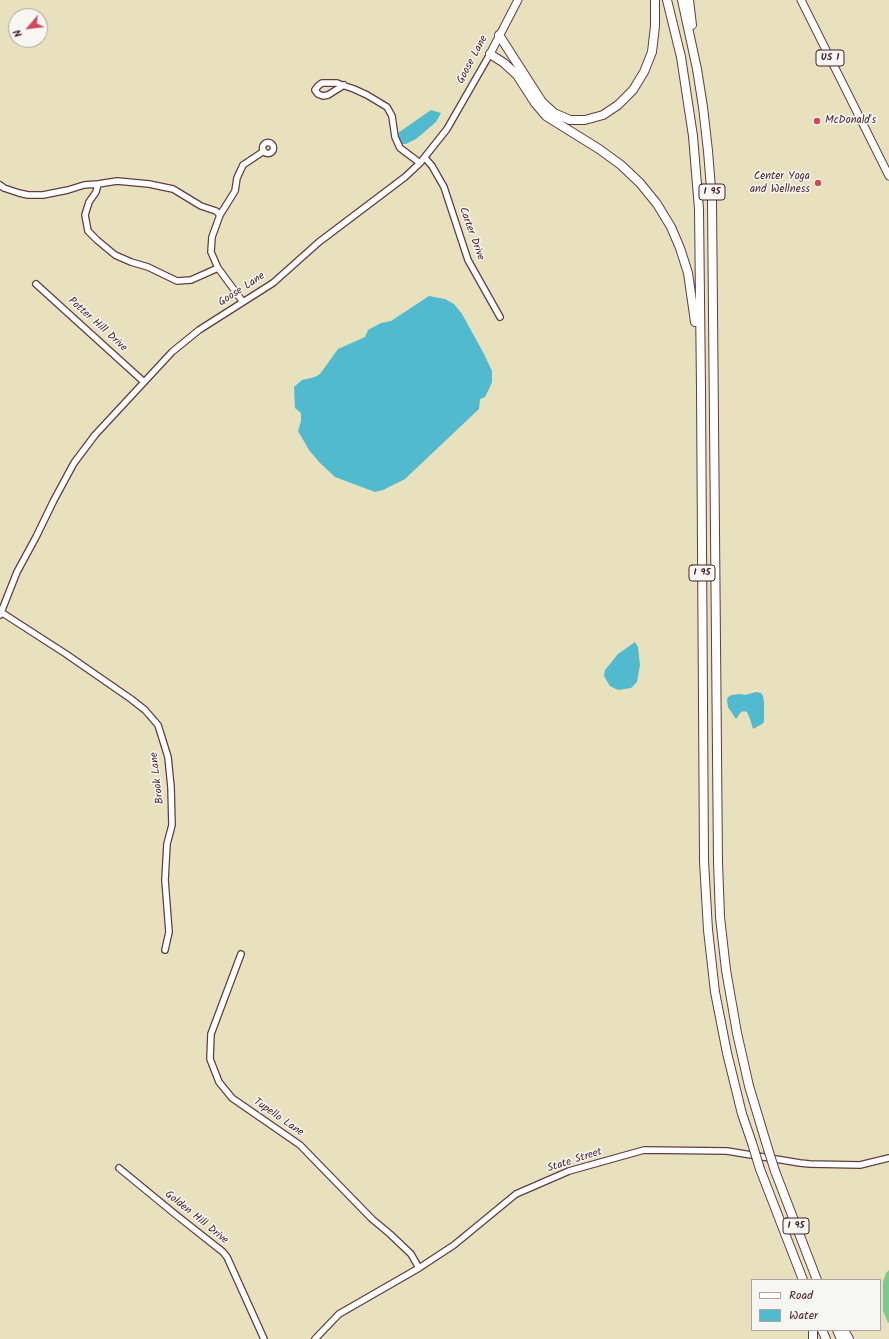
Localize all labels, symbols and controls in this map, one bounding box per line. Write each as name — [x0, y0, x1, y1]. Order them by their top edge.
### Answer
north arrow — [8, 8, 48, 48]
text: N — [9, 26, 28, 40]
street label: Goose Lane — [455, 34, 491, 86]
road number: US 1 — [816, 50, 844, 66]
place label: McDonald's — [825, 114, 876, 128]
marker: McDonald's — [812, 116, 822, 126]
place label: Center Yoga and Wellness — [750, 170, 810, 196]
marker: Center Yoga and Wellness — [813, 178, 823, 188]
road number: I 95 — [699, 184, 725, 200]
street label: Carter Drive — [455, 206, 487, 262]
street label: Goose Lane — [216, 270, 268, 310]
street label: Potter Hill Drive — [65, 295, 129, 355]
road number: I 95 — [689, 565, 715, 581]
street label: Brook Lane — [148, 751, 168, 805]
street label: Tupello Lane — [250, 1096, 306, 1140]
street label: State Street — [546, 1146, 604, 1176]
street label: Golden Hill Drive — [162, 1188, 230, 1248]
road number: I 95 — [783, 1218, 809, 1234]
legend — [751, 1279, 881, 1331]
text: Road — [789, 1286, 813, 1305]
text: Water — [789, 1306, 818, 1325]

